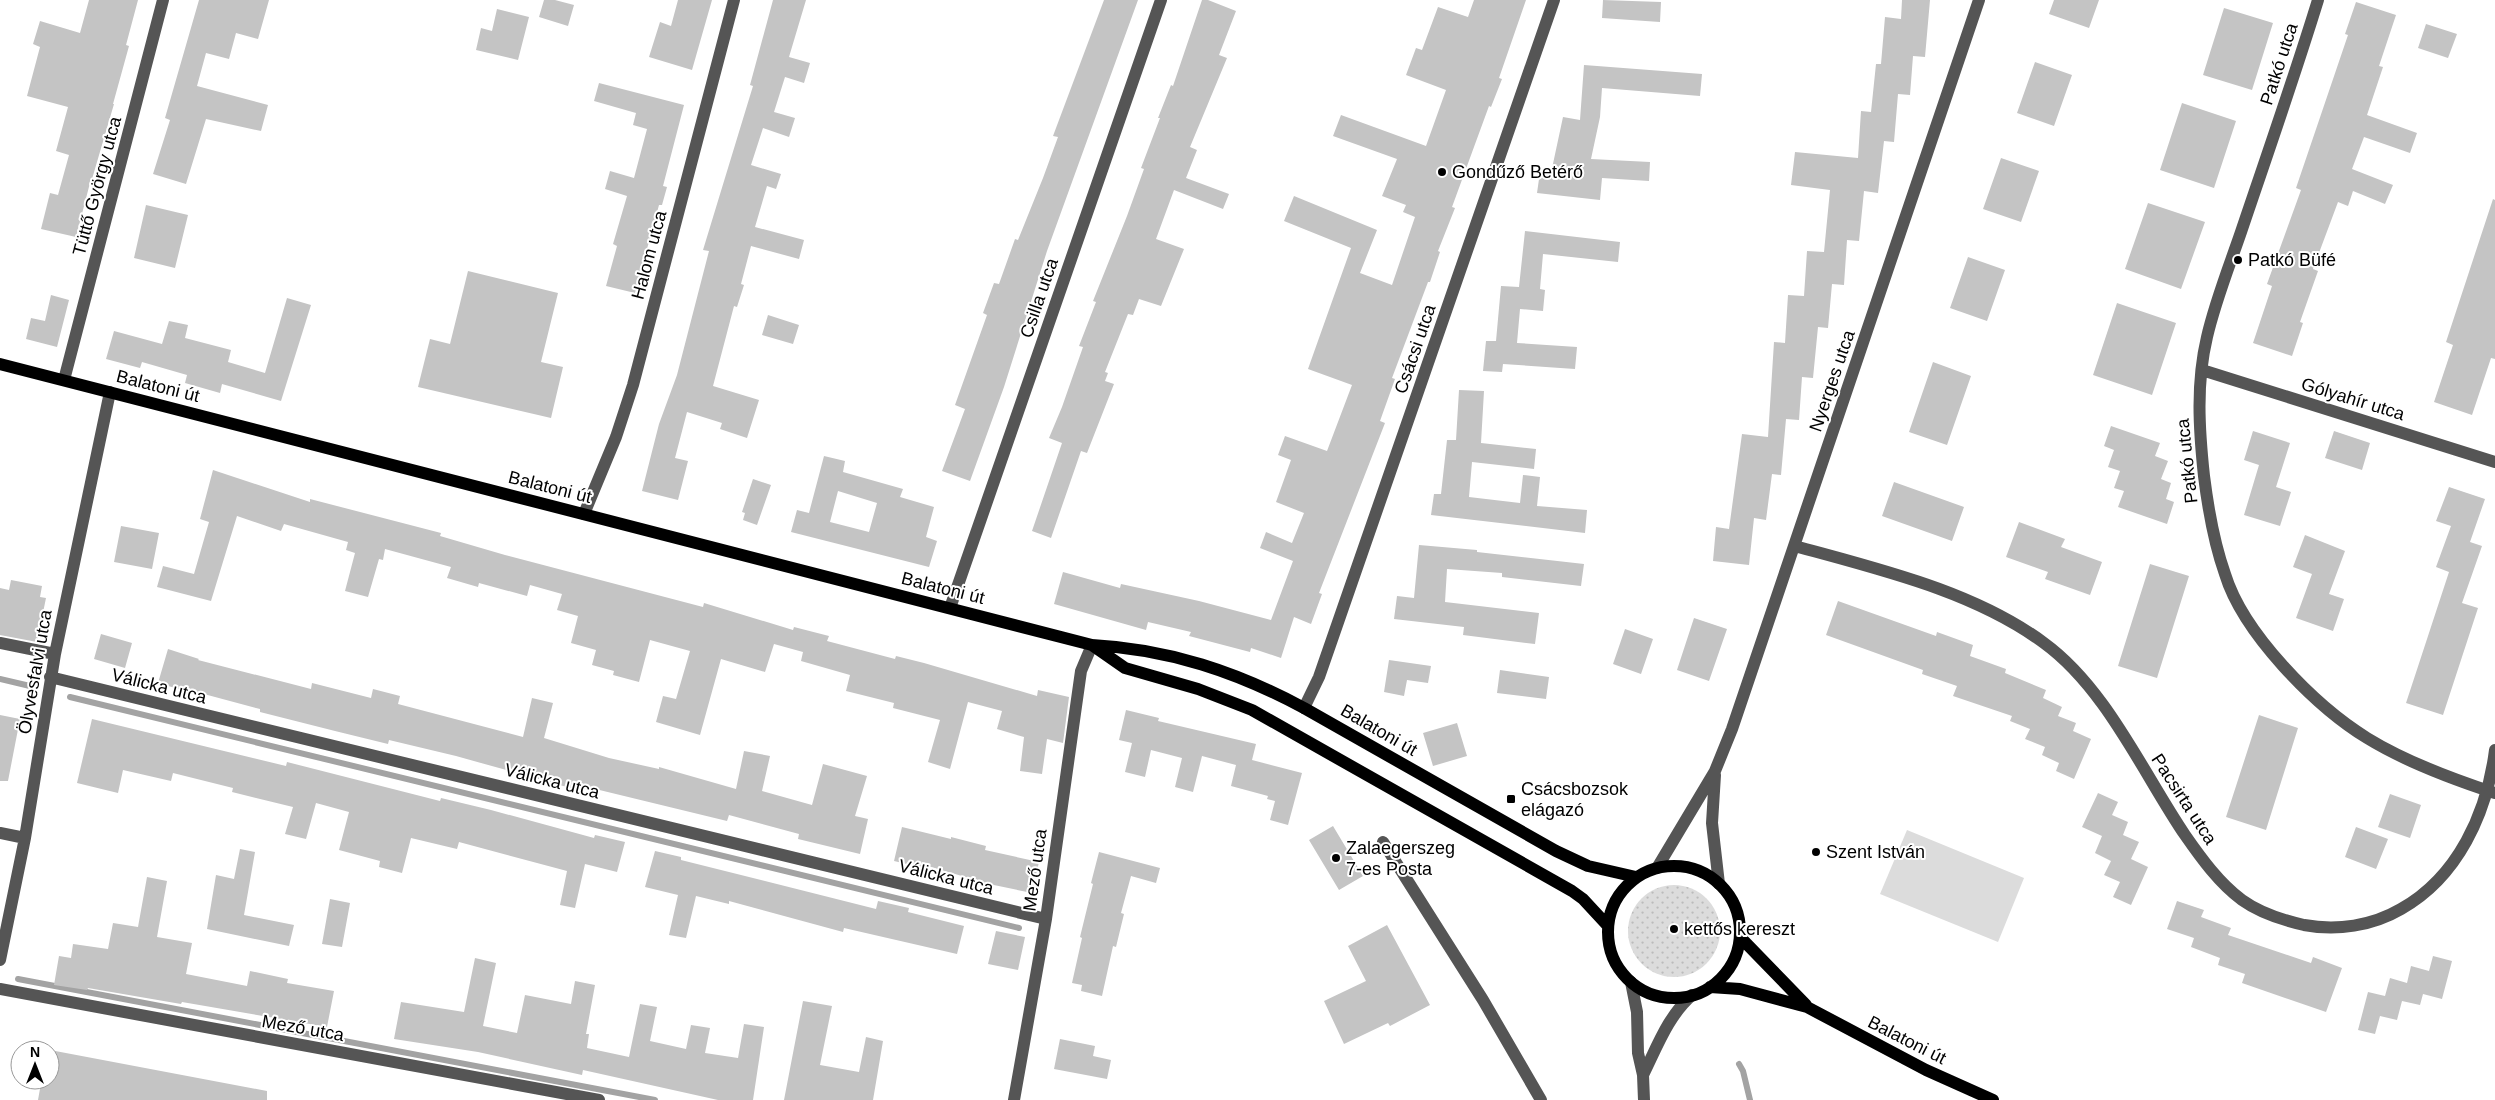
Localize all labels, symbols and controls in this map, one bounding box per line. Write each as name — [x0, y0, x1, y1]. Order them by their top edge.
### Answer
street label: Patkó utca — [2256, 20, 2302, 108]
street label: Tüttő György utca — [69, 113, 125, 258]
place label: Gondűző Betérő — [1452, 162, 1583, 182]
marker: Gondűző Betérő — [1436, 166, 1448, 178]
street label: Halom utca — [628, 207, 671, 302]
place label: Patkó Büfé — [2248, 250, 2336, 270]
marker: Patkó Büfé — [2232, 254, 2244, 266]
street label: Csilla utca — [1016, 255, 1062, 341]
street label: Csácsi utca — [1390, 301, 1440, 396]
street label: Nyerges utca — [1805, 327, 1859, 434]
street label: Balatoni út — [114, 366, 202, 406]
street label: Gólyahír utca — [2299, 374, 2408, 424]
street label: Patkó utca — [2173, 417, 2201, 504]
street label: Balatoni út — [506, 467, 594, 507]
street label: Balatoni út — [899, 568, 987, 608]
street label: Ölyvesfalvi utca — [14, 607, 56, 736]
street label: Válicka utca — [109, 665, 209, 708]
street label: Balatoni út — [1337, 700, 1421, 760]
street label: Pacsirta utca — [2147, 750, 2221, 849]
street label: Válicka utca — [502, 760, 602, 803]
place label: Csácsbozsok elágazó — [1521, 779, 1629, 820]
marker: Csácsbozsok elágazó — [1505, 793, 1517, 805]
street label: Mező utca — [1019, 827, 1051, 913]
place label: Zalaegerszeg 7-es Posta — [1346, 838, 1455, 879]
place label: Szent István — [1826, 842, 1925, 862]
marker: Szent István — [1810, 846, 1822, 858]
marker: Zalaegerszeg 7-es Posta — [1330, 852, 1342, 864]
street label: Válicka utca — [896, 856, 996, 899]
place label: kettős kereszt — [1684, 919, 1795, 939]
marker: kettős kereszt — [1668, 923, 1680, 935]
street label: Mező utca — [260, 1011, 347, 1045]
street label: Balatoni út — [1865, 1012, 1949, 1068]
north arrow — [10, 1040, 60, 1090]
text: N — [30, 1044, 40, 1060]

